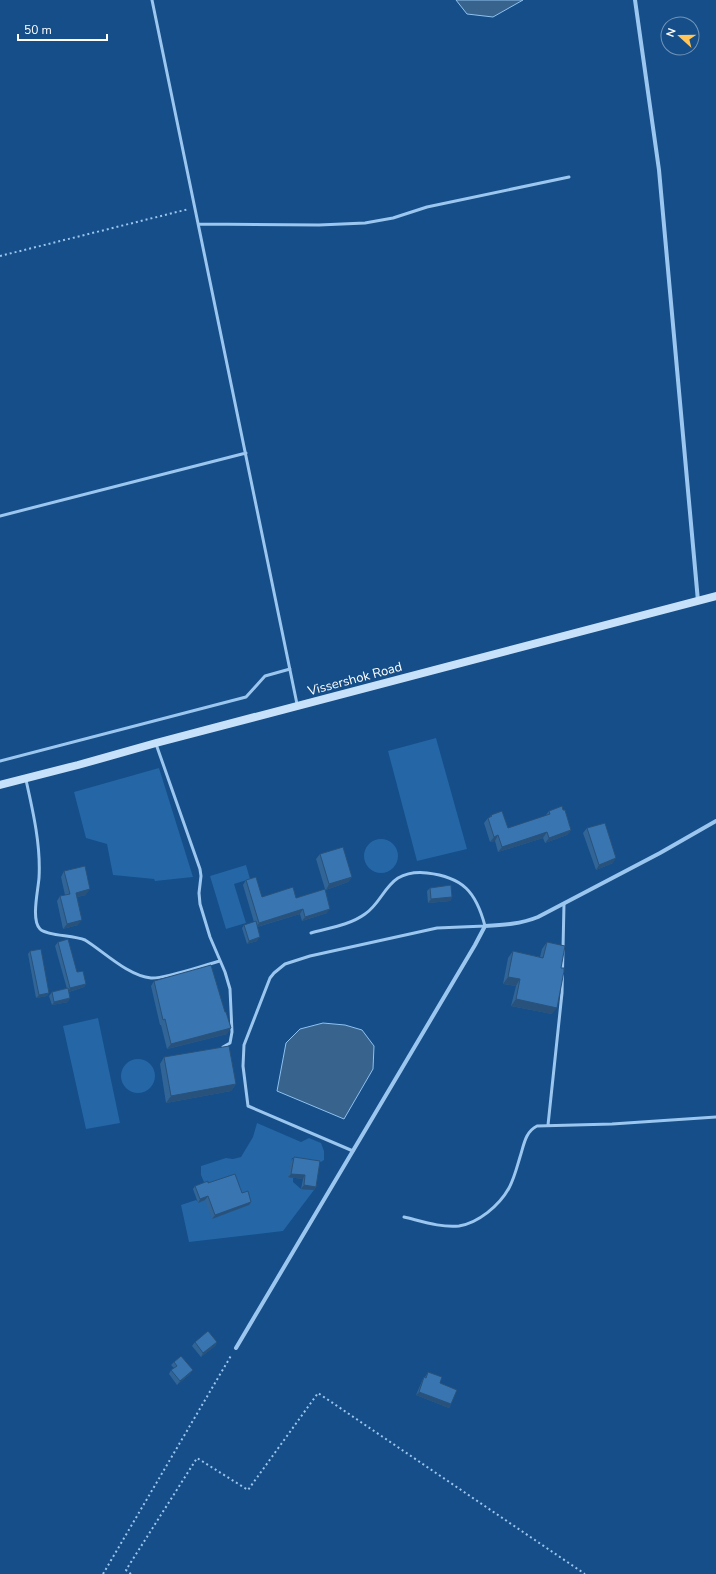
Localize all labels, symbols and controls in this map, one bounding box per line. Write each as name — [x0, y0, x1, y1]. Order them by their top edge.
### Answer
scale bar — [18, 16, 107, 42]
north arrow — [660, 16, 700, 56]
text: 50 m — [24, 22, 52, 38]
text: N — [663, 26, 680, 39]
street label: Vissershok Road — [305, 658, 404, 700]

